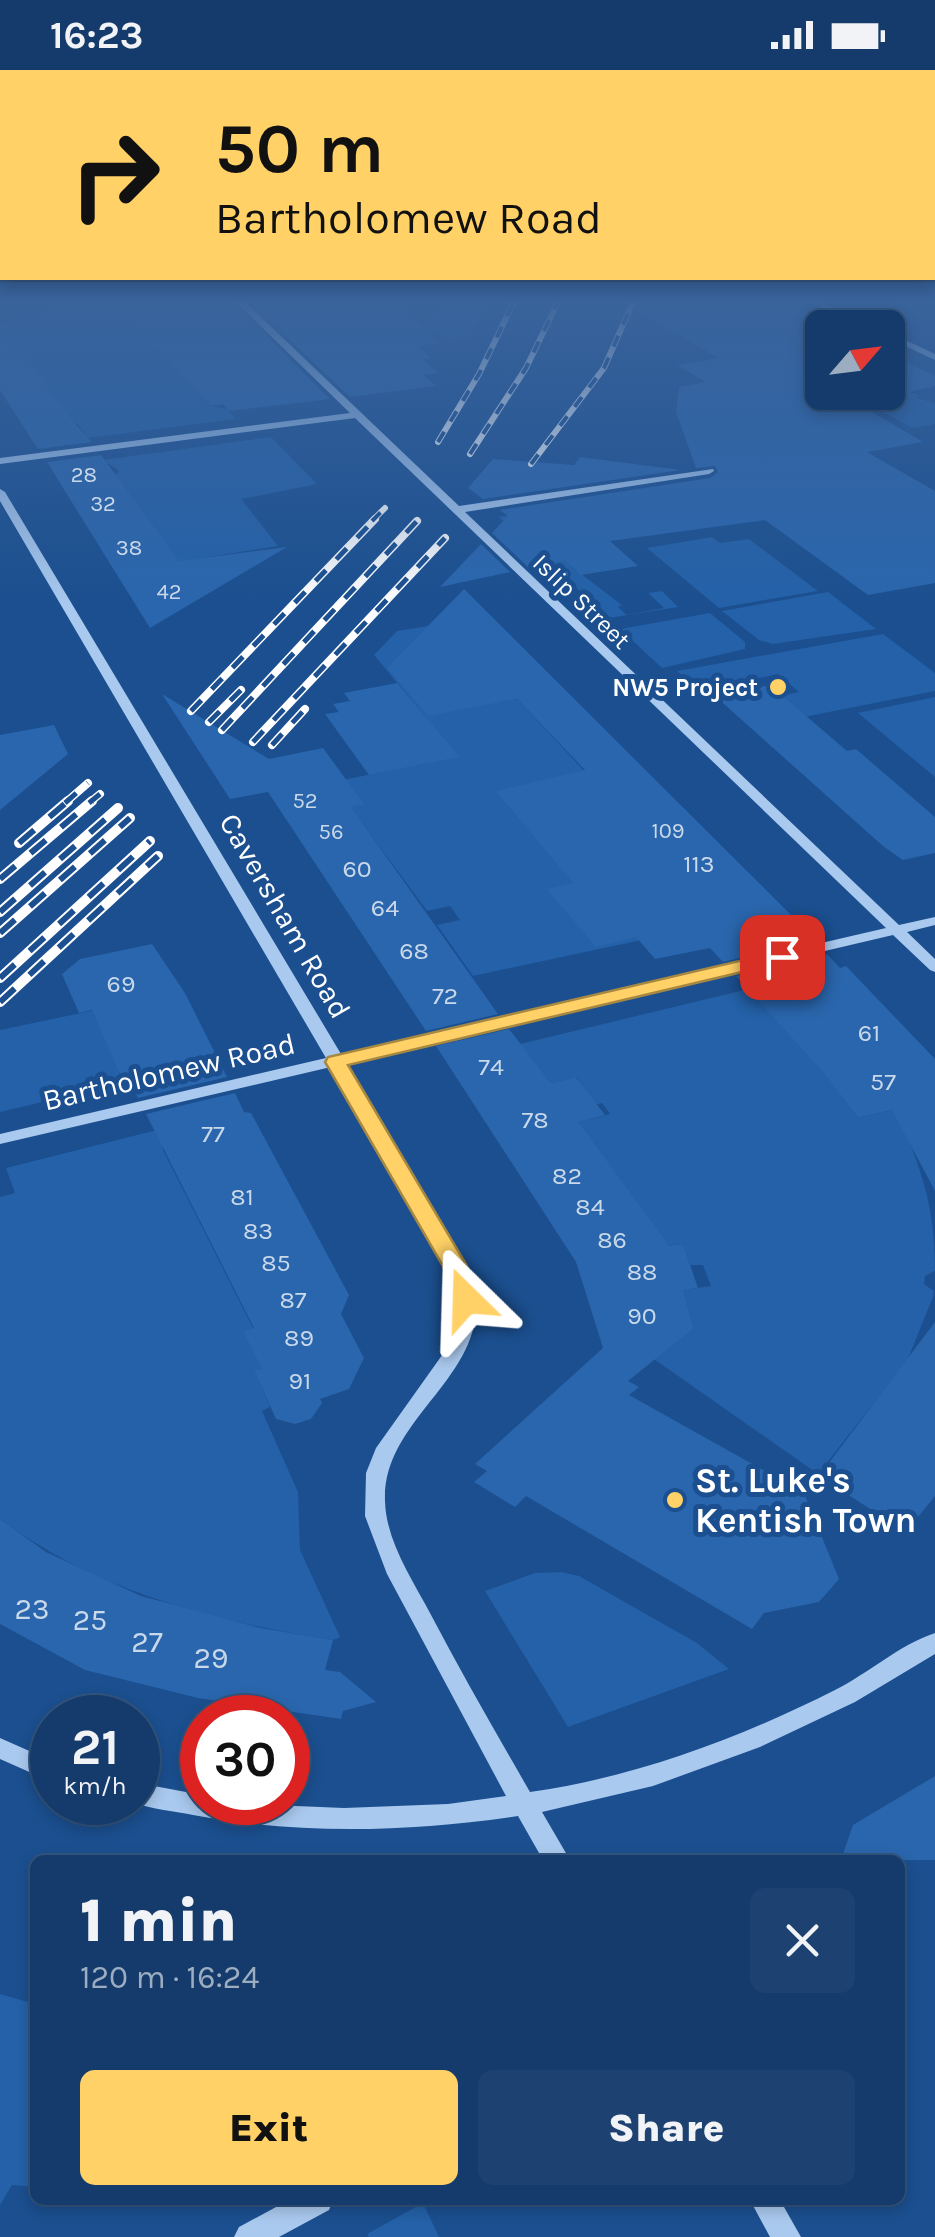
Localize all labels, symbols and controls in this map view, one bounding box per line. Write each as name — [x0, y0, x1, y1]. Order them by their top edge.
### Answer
text: 16:23 — [50, 13, 143, 58]
text: 50 m — [215, 108, 384, 190]
icon: right — [50, 110, 180, 240]
text: Bartholomew Road — [215, 192, 602, 244]
north arrow — [805, 310, 905, 410]
map controls — [805, 310, 905, 410]
house number: 28 — [71, 462, 97, 488]
house number: 32 — [90, 491, 116, 517]
house number: 38 — [116, 535, 142, 561]
street label: Islip Street — [527, 548, 636, 655]
house number: 42 — [156, 579, 182, 605]
place label: NW5 Project — [612, 673, 758, 702]
marker: NW5 Project — [767, 676, 789, 698]
house number: 52 — [292, 788, 318, 814]
street label: Caversham Road — [212, 807, 358, 1025]
house number: 109 — [651, 818, 685, 844]
house number: 56 — [318, 819, 344, 845]
house number: 113 — [683, 849, 715, 878]
house number: 60 — [342, 854, 372, 883]
house number: 64 — [371, 893, 399, 922]
pin — [740, 915, 825, 1000]
icon: arrive — [755, 930, 810, 985]
house number: 68 — [399, 936, 429, 965]
house number: 69 — [107, 969, 135, 998]
house number: 72 — [432, 981, 458, 1010]
house number: 61 — [858, 1018, 880, 1047]
street label: Bartholomew Road — [39, 1025, 299, 1119]
house number: 74 — [478, 1052, 504, 1081]
house number: 57 — [870, 1067, 896, 1096]
house number: 78 — [521, 1105, 549, 1134]
house number: 77 — [201, 1119, 225, 1148]
house number: 82 — [552, 1161, 582, 1190]
house number: 81 — [230, 1182, 254, 1211]
house number: 84 — [575, 1192, 605, 1221]
house number: 83 — [243, 1216, 273, 1245]
house number: 86 — [597, 1225, 627, 1254]
position arrow — [414, 1247, 518, 1351]
house number: 85 — [261, 1248, 291, 1277]
house number: 88 — [627, 1257, 657, 1286]
house number: 87 — [279, 1285, 307, 1314]
house number: 90 — [627, 1301, 657, 1330]
house number: 89 — [284, 1323, 314, 1352]
house number: 91 — [289, 1366, 311, 1395]
place label: St. Luke's Kentish Town — [695, 1460, 916, 1541]
marker: St. Luke's Kentish Town — [664, 1489, 686, 1511]
house number: 23 — [14, 1591, 50, 1627]
house number: 25 — [73, 1602, 107, 1638]
house number: 27 — [131, 1624, 163, 1660]
house number: 29 — [194, 1640, 228, 1676]
speed limit sign: 30 — [180, 1695, 310, 1825]
text: 21 — [71, 1718, 119, 1777]
text: km/h — [63, 1771, 127, 1800]
text: 1 min — [80, 1886, 237, 1956]
button: close — [750, 1888, 855, 1993]
text: 120 m · 16:24 — [80, 1959, 259, 1996]
button: Exit — [80, 2070, 458, 2185]
button: Share — [478, 2070, 855, 2185]

